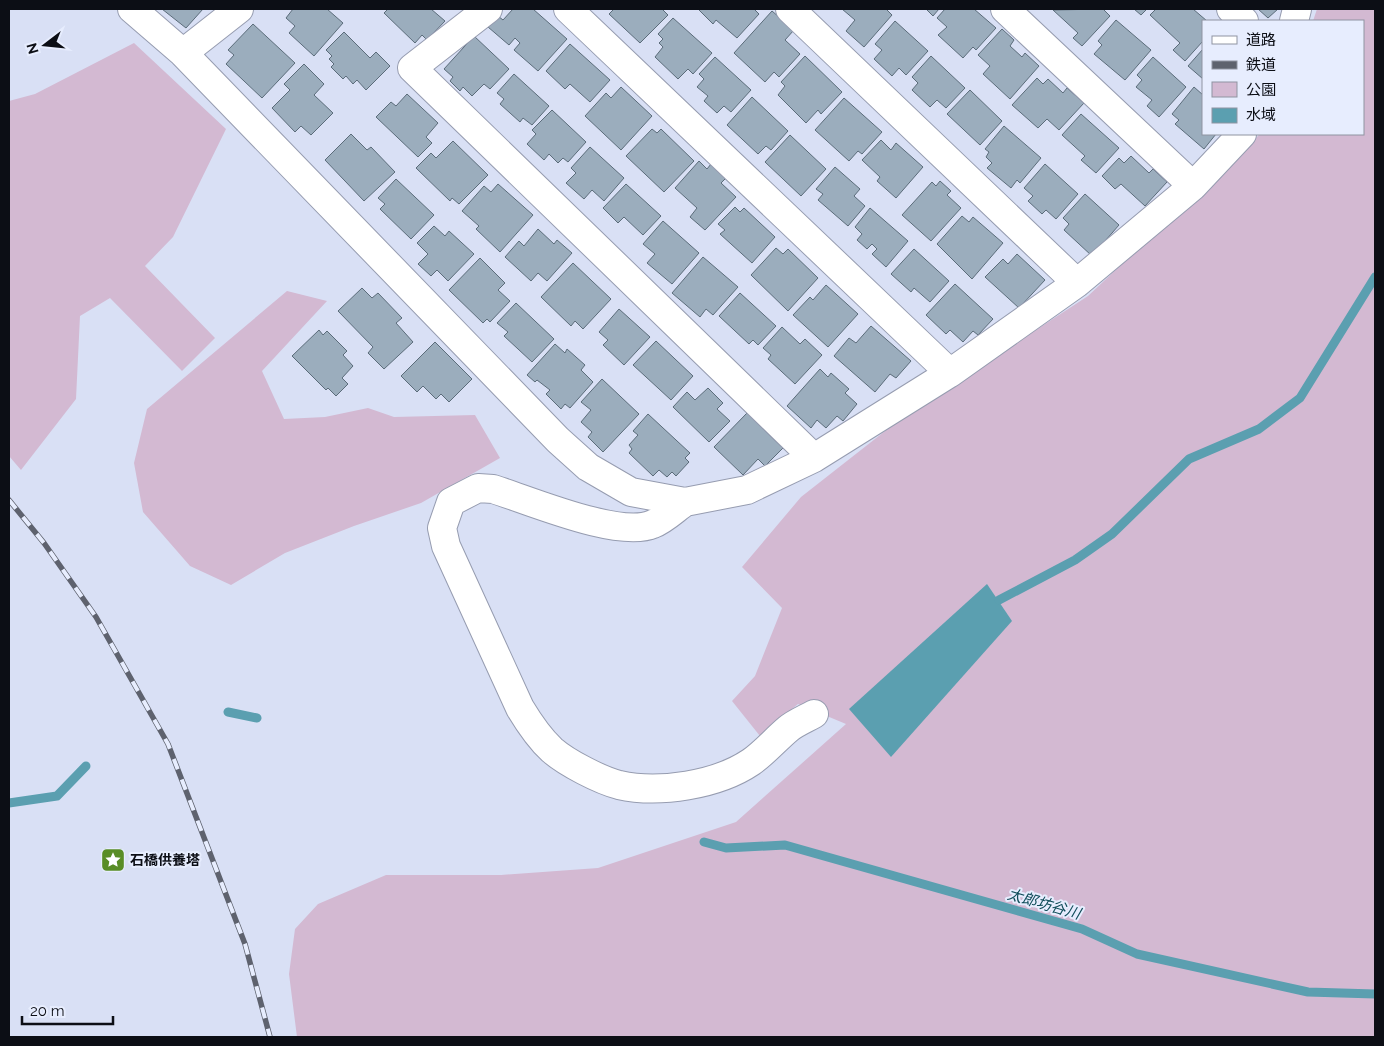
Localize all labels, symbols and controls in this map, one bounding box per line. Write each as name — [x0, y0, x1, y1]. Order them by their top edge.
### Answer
north arrow — [20, 20, 70, 70]
legend — [1202, 20, 1364, 135]
text: 道路 — [1246, 31, 1276, 49]
text: N — [23, 41, 42, 56]
text: 鉄道 — [1246, 56, 1276, 74]
text: 公園 — [1246, 81, 1276, 99]
text: 水域 — [1246, 106, 1276, 124]
place icon: 石橋供養塔 — [100, 847, 126, 873]
place label: 石橋供養塔 — [130, 852, 200, 868]
water label: 太郎坊谷川 — [1005, 885, 1084, 924]
scale bar — [22, 994, 114, 1026]
text: 20 m — [30, 1002, 65, 1020]

